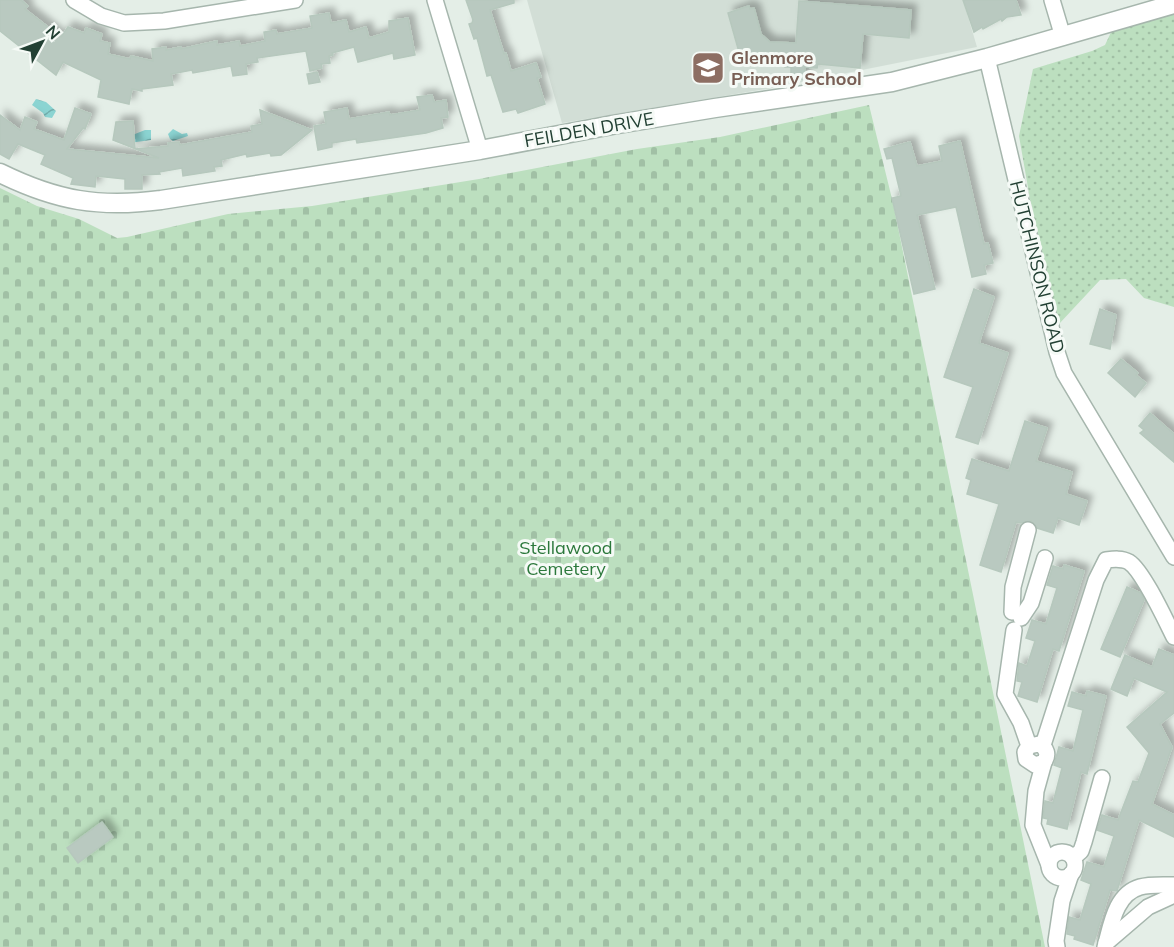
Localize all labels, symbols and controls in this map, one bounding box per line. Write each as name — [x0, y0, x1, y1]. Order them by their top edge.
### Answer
north arrow — [12, 12, 72, 72]
text: N — [42, 21, 65, 43]
place label: Glenmore Primary School — [731, 46, 862, 90]
school or university icon: Glenmore Primary School — [690, 50, 726, 86]
street label: FEILDEN DRIVE — [522, 107, 655, 152]
street label: HUTCHINSON ROAD — [1005, 178, 1070, 356]
park label: Stellawood Cemetery — [519, 536, 613, 580]

